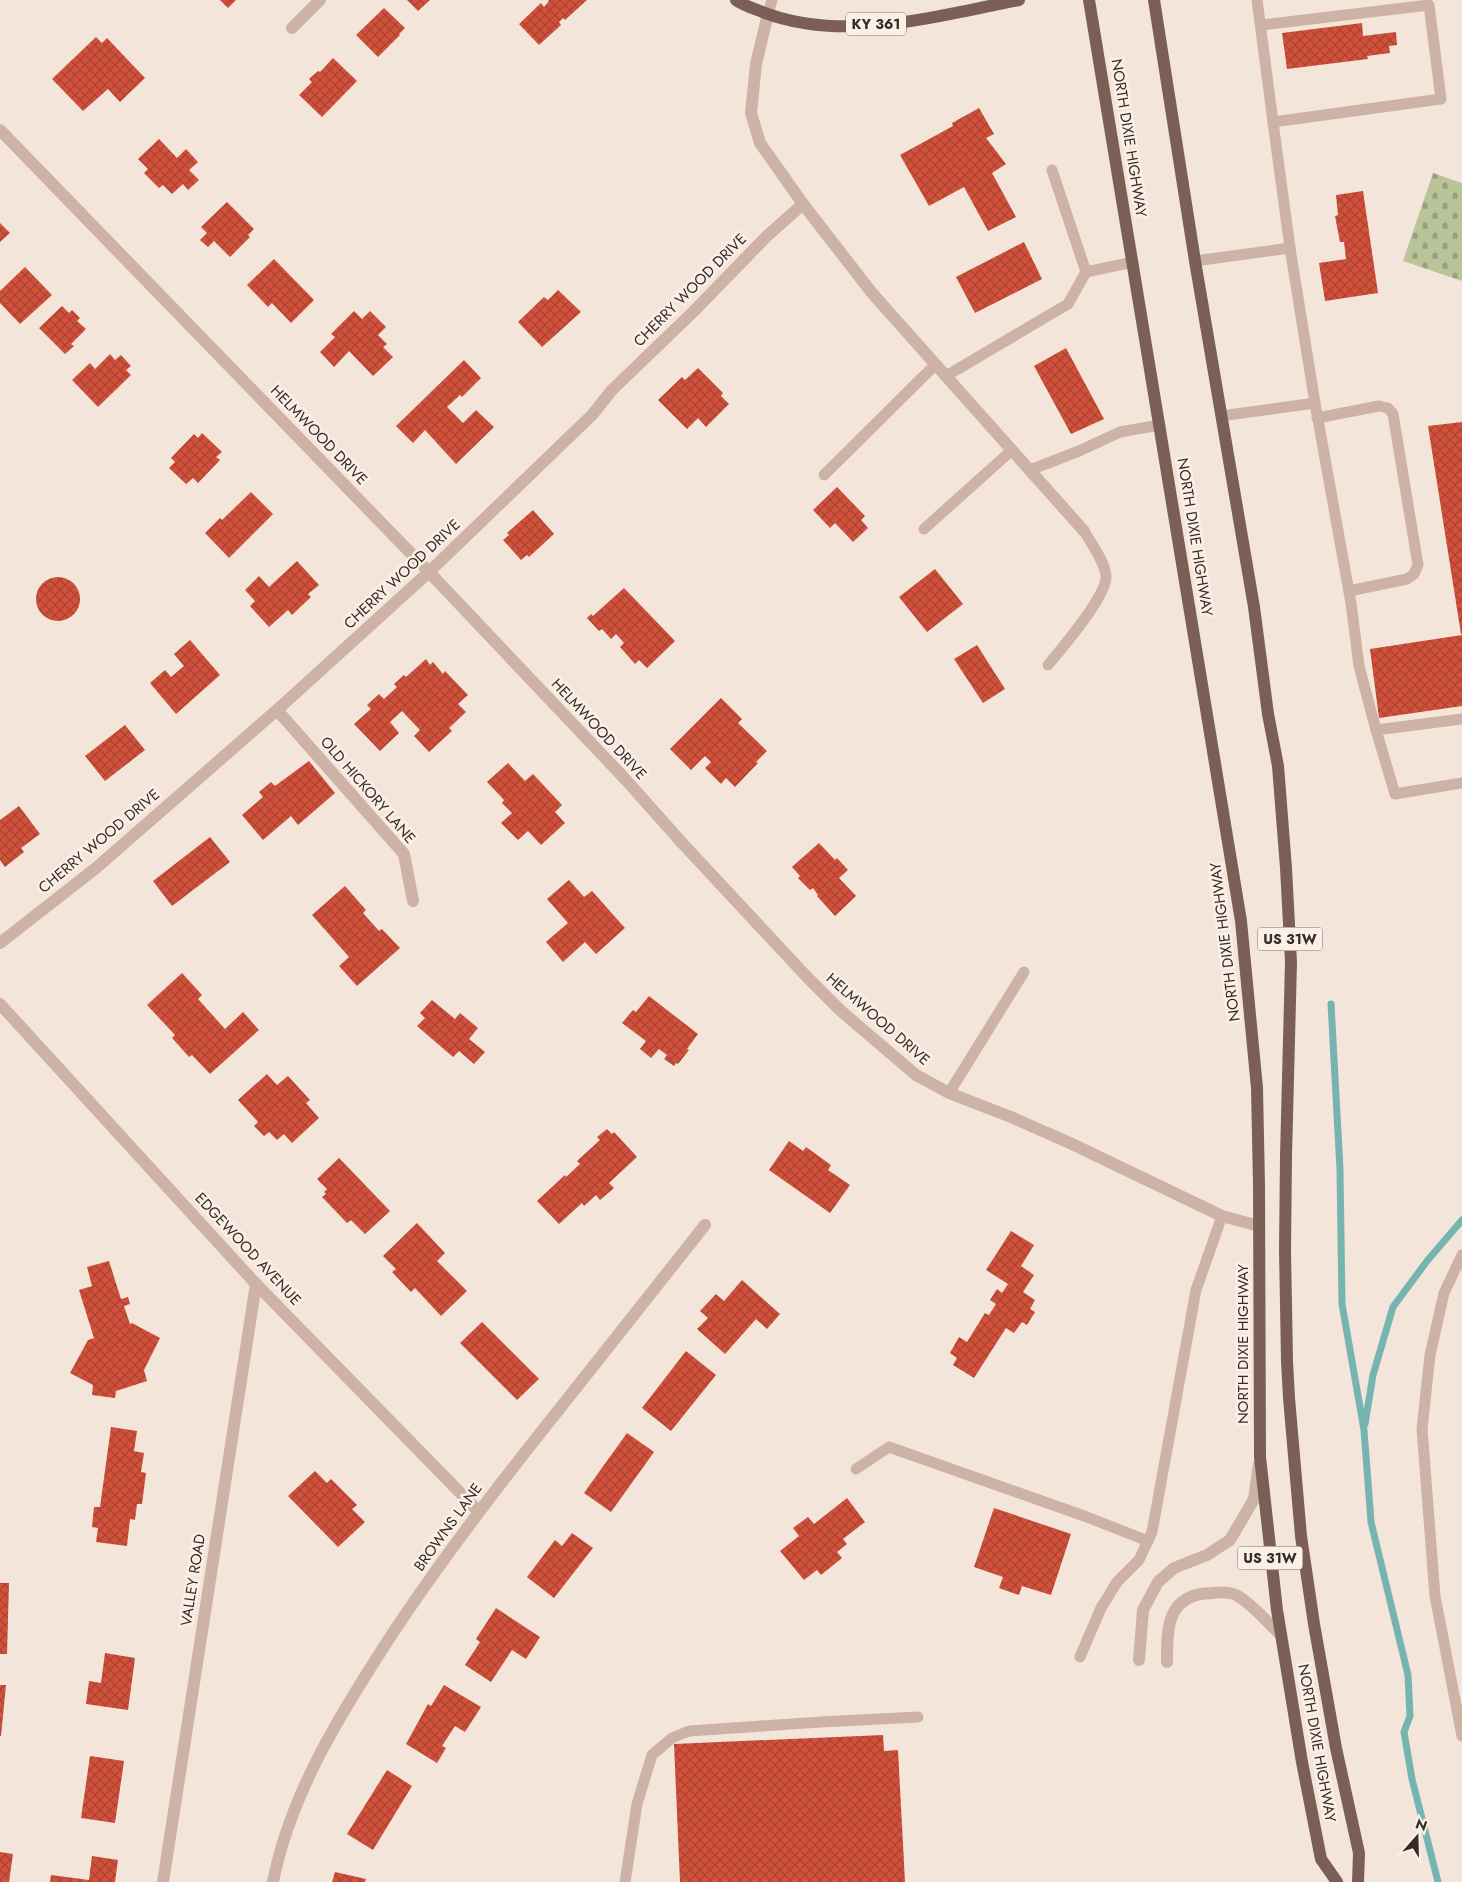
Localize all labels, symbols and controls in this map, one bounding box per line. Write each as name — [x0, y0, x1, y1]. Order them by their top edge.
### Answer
road number: KY 361 — [846, 12, 906, 36]
street label: NORTH DIXIE HIGHWAY — [1106, 57, 1152, 219]
street label: CHERRY WOOD DRIVE — [628, 228, 752, 352]
street label: HELMWOOD DRIVE — [265, 380, 373, 490]
street label: NORTH DIXIE HIGHWAY — [1172, 456, 1218, 618]
street label: CHERRY WOOD DRIVE — [339, 514, 465, 634]
street label: HELMWOOD DRIVE — [546, 673, 652, 785]
street label: OLD HICKORY LANE — [315, 732, 421, 848]
street label: CHERRY WOOD DRIVE — [34, 784, 164, 898]
street label: NORTH DIXIE HIGHWAY — [1204, 861, 1246, 1023]
road number: US 31W — [1258, 928, 1322, 951]
street label: HELMWOOD DRIVE — [821, 968, 935, 1070]
street label: EDGEWOOD AVENUE — [190, 1188, 306, 1310]
street label: NORTH DIXIE HIGHWAY — [1232, 1263, 1254, 1424]
street label: BROWNS LANE — [408, 1478, 488, 1576]
street label: VALLEY ROAD — [175, 1532, 211, 1628]
road number: US 31W — [1238, 1546, 1302, 1570]
street label: NORTH DIXIE HIGHWAY — [1292, 1662, 1342, 1824]
north arrow — [1392, 1812, 1442, 1862]
text: N — [1413, 1813, 1430, 1836]

